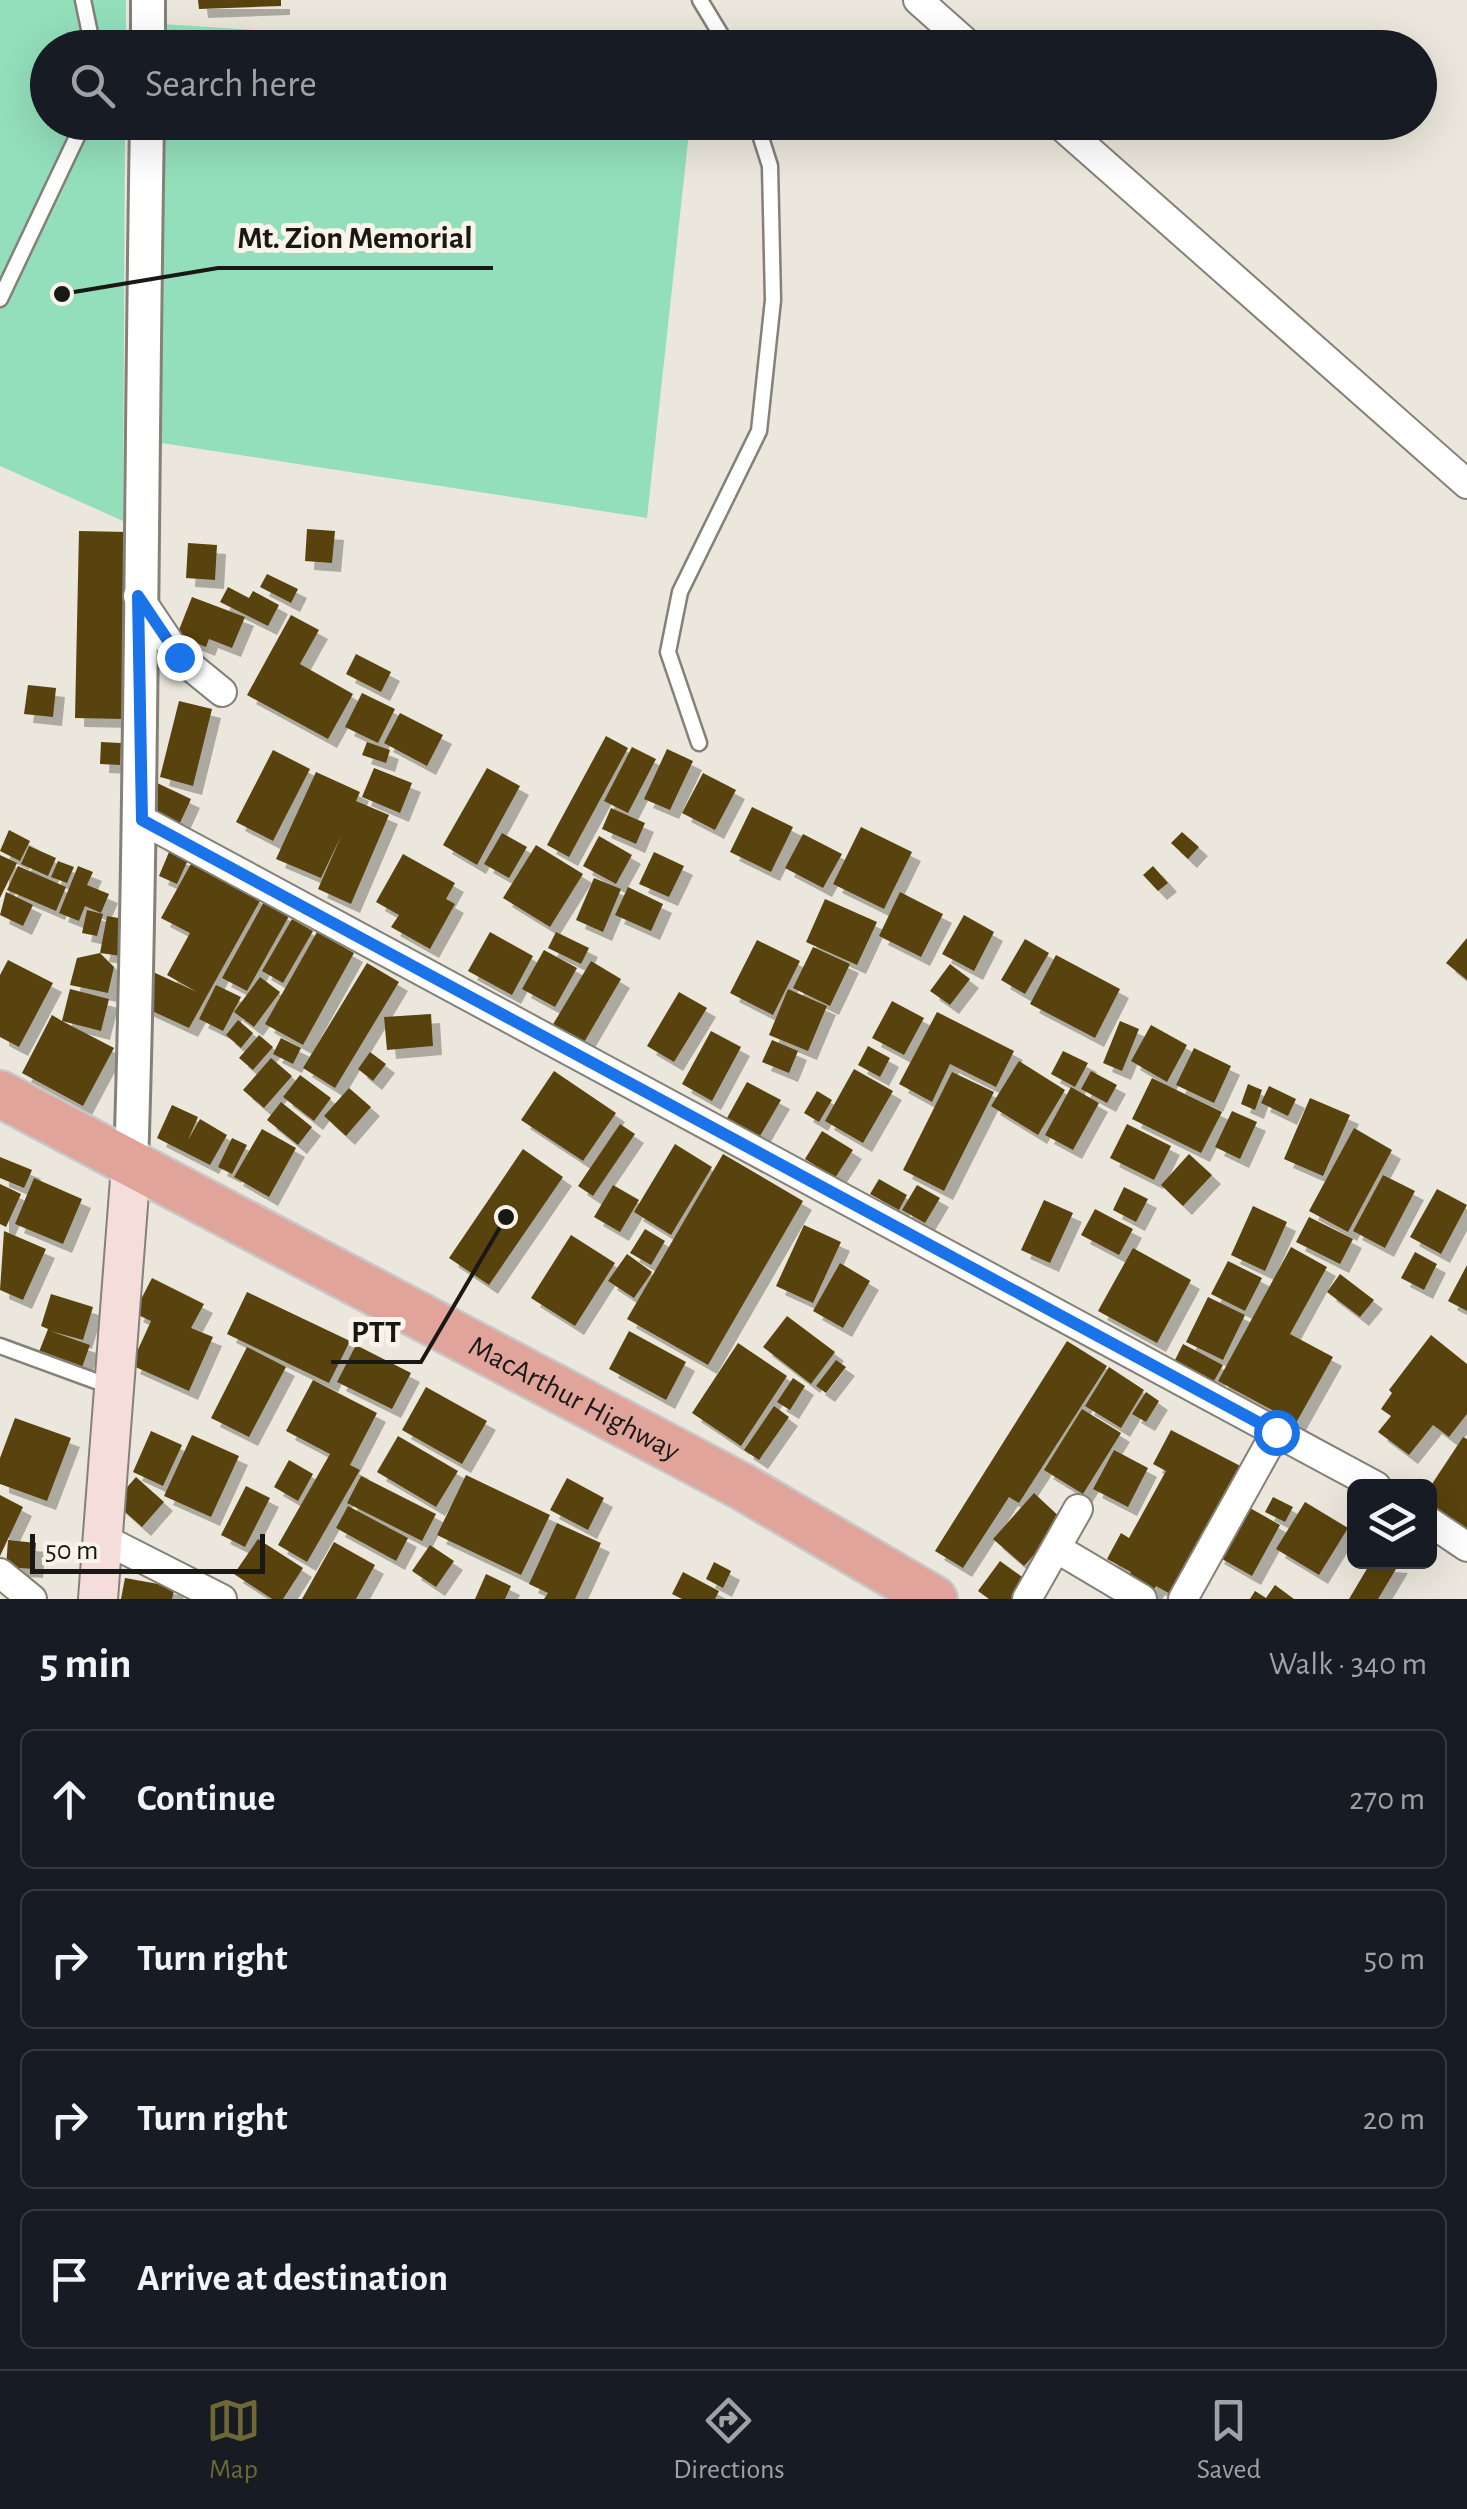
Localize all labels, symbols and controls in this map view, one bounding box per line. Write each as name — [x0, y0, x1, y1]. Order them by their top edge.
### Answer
search box — [30, 30, 1437, 140]
icon: search — [65, 58, 120, 113]
text: Search here — [145, 66, 317, 104]
callout: Mt. Zion Memorial — [218, 206, 493, 268]
text: Mt. Zion Memorial — [237, 222, 473, 254]
route end — [157, 635, 203, 681]
callout: PTT — [331, 1300, 421, 1362]
text: PTT — [351, 1316, 401, 1348]
street label: MacArthur Highway — [464, 1331, 685, 1467]
route start — [1254, 1410, 1300, 1456]
map controls — [1347, 1479, 1437, 1569]
button: layers — [1347, 1479, 1437, 1569]
scale bar — [30, 1529, 265, 1574]
text: 50 m — [45, 1537, 99, 1565]
text: 5 min — [40, 1643, 132, 1685]
text: Walk · 340 m — [1269, 1648, 1427, 1680]
icon: ahead — [42, 1772, 97, 1827]
text: Continue — [137, 1780, 275, 1818]
text: 270 m — [1349, 1783, 1425, 1815]
icon: right — [42, 1932, 97, 1987]
text: Turn right — [137, 1940, 287, 1978]
text: 50 m — [1364, 1943, 1425, 1975]
icon: right — [42, 2092, 97, 2147]
text: Turn right — [137, 2100, 287, 2138]
text: 20 m — [1363, 2103, 1425, 2135]
icon: arrive — [42, 2252, 97, 2307]
text: Arrive at destination — [137, 2260, 448, 2298]
tab: Map — [206, 2393, 261, 2487]
tab: Directions — [673, 2393, 785, 2487]
tab: Saved — [1197, 2393, 1261, 2487]

